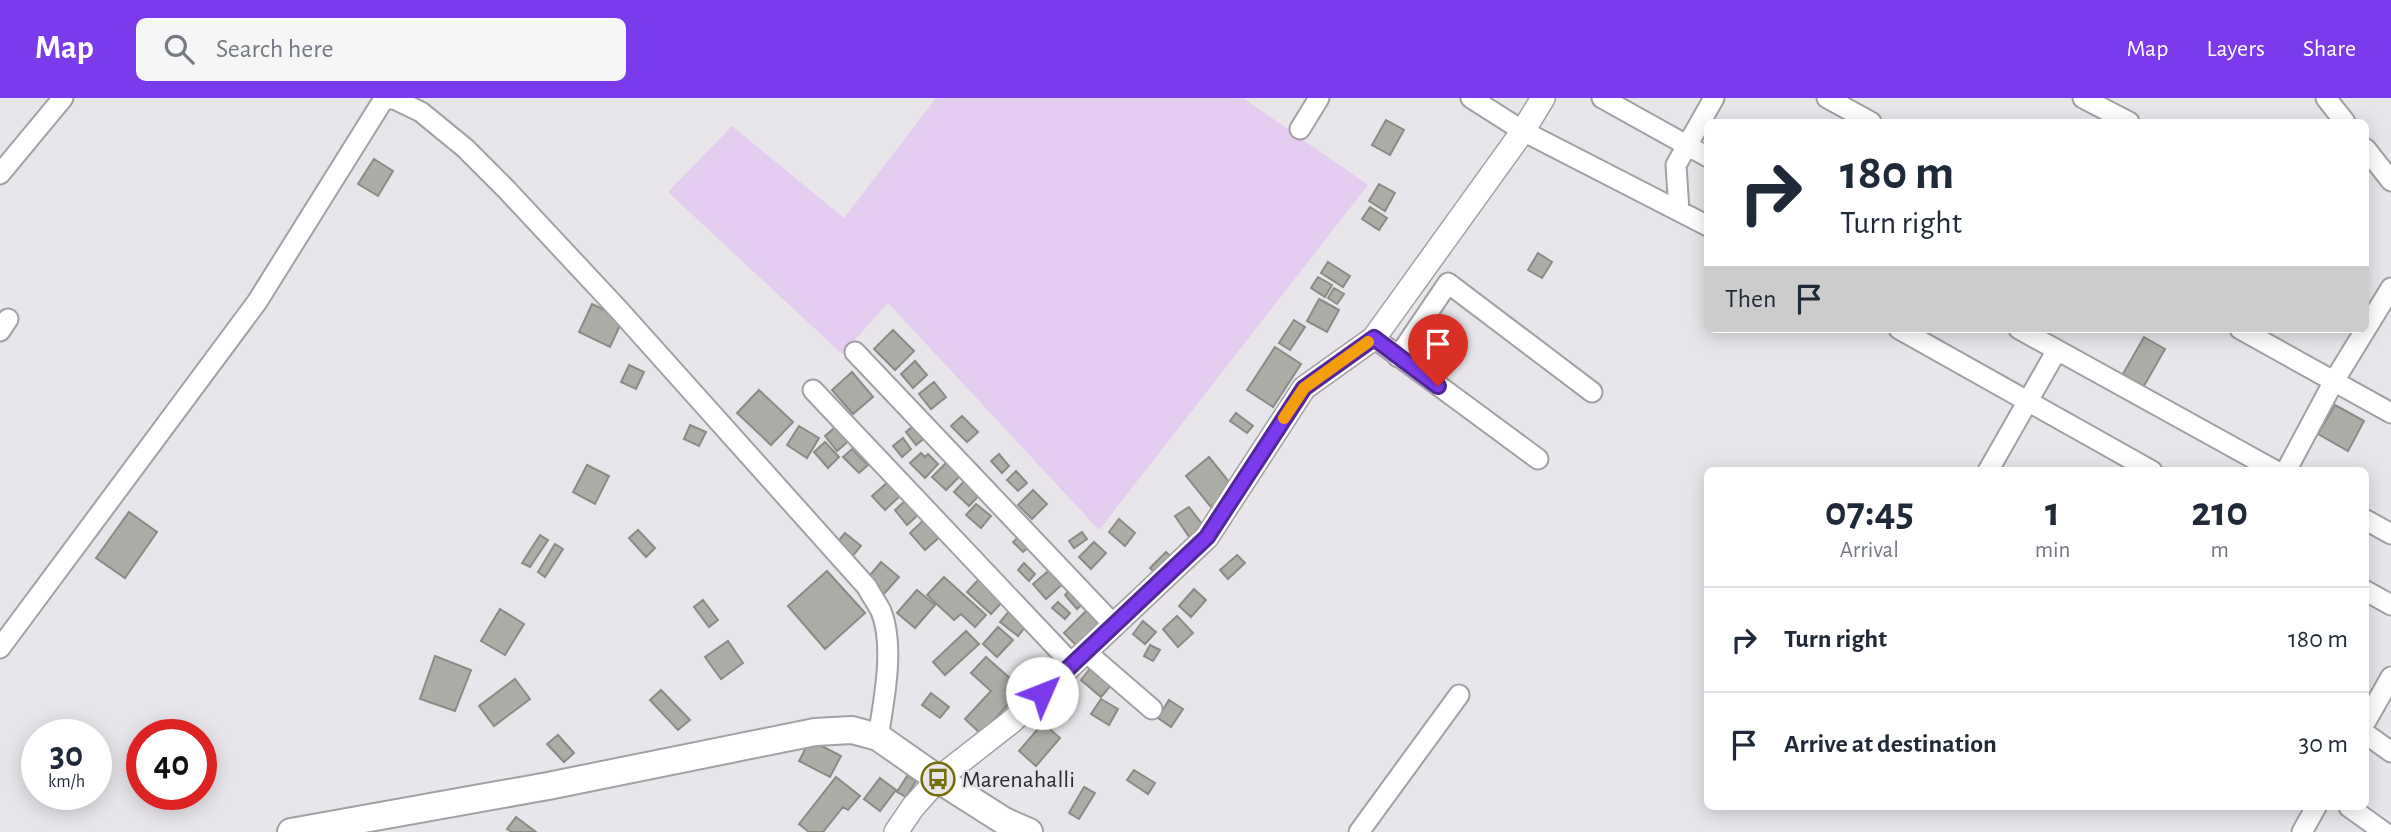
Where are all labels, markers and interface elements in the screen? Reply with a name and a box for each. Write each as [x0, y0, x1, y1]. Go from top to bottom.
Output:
search box [136, 18, 626, 81]
icon: search [160, 30, 198, 68]
text: Map [35, 32, 94, 65]
text: Search here [216, 36, 334, 62]
text: Map [2126, 37, 2168, 61]
text: Layers [2206, 37, 2265, 61]
text: Share [2303, 37, 2356, 61]
icon: right [1725, 147, 1816, 238]
text: 180 m [1840, 149, 1954, 198]
text: Turn right [1840, 207, 1962, 239]
icon: arrive [1790, 280, 1828, 318]
text: Then [1725, 286, 1776, 312]
pin [1408, 314, 1468, 386]
icon: arrive [1419, 325, 1457, 363]
text: 07:45 [1825, 491, 1914, 533]
text: 1 [2045, 491, 2060, 533]
text: 210 [2191, 491, 2248, 533]
text: Arrival [1840, 539, 1899, 562]
text: min [2035, 539, 2070, 562]
text: m [2211, 539, 2229, 562]
icon: right [1725, 621, 1763, 659]
text: Turn right [1784, 626, 1887, 652]
text: 180 m [2288, 626, 2348, 652]
position arrow [1005, 656, 1079, 730]
speed limit sign: 40 [126, 719, 217, 810]
icon: arrive [1725, 726, 1763, 764]
text: Arrive at destination [1784, 731, 1997, 757]
text: 30 m [2298, 731, 2348, 757]
text: 30 [50, 738, 83, 773]
bus stop icon: Marenahalli [919, 760, 957, 798]
place label: Marenahalli [962, 768, 1075, 792]
text: km/h [48, 773, 85, 791]

